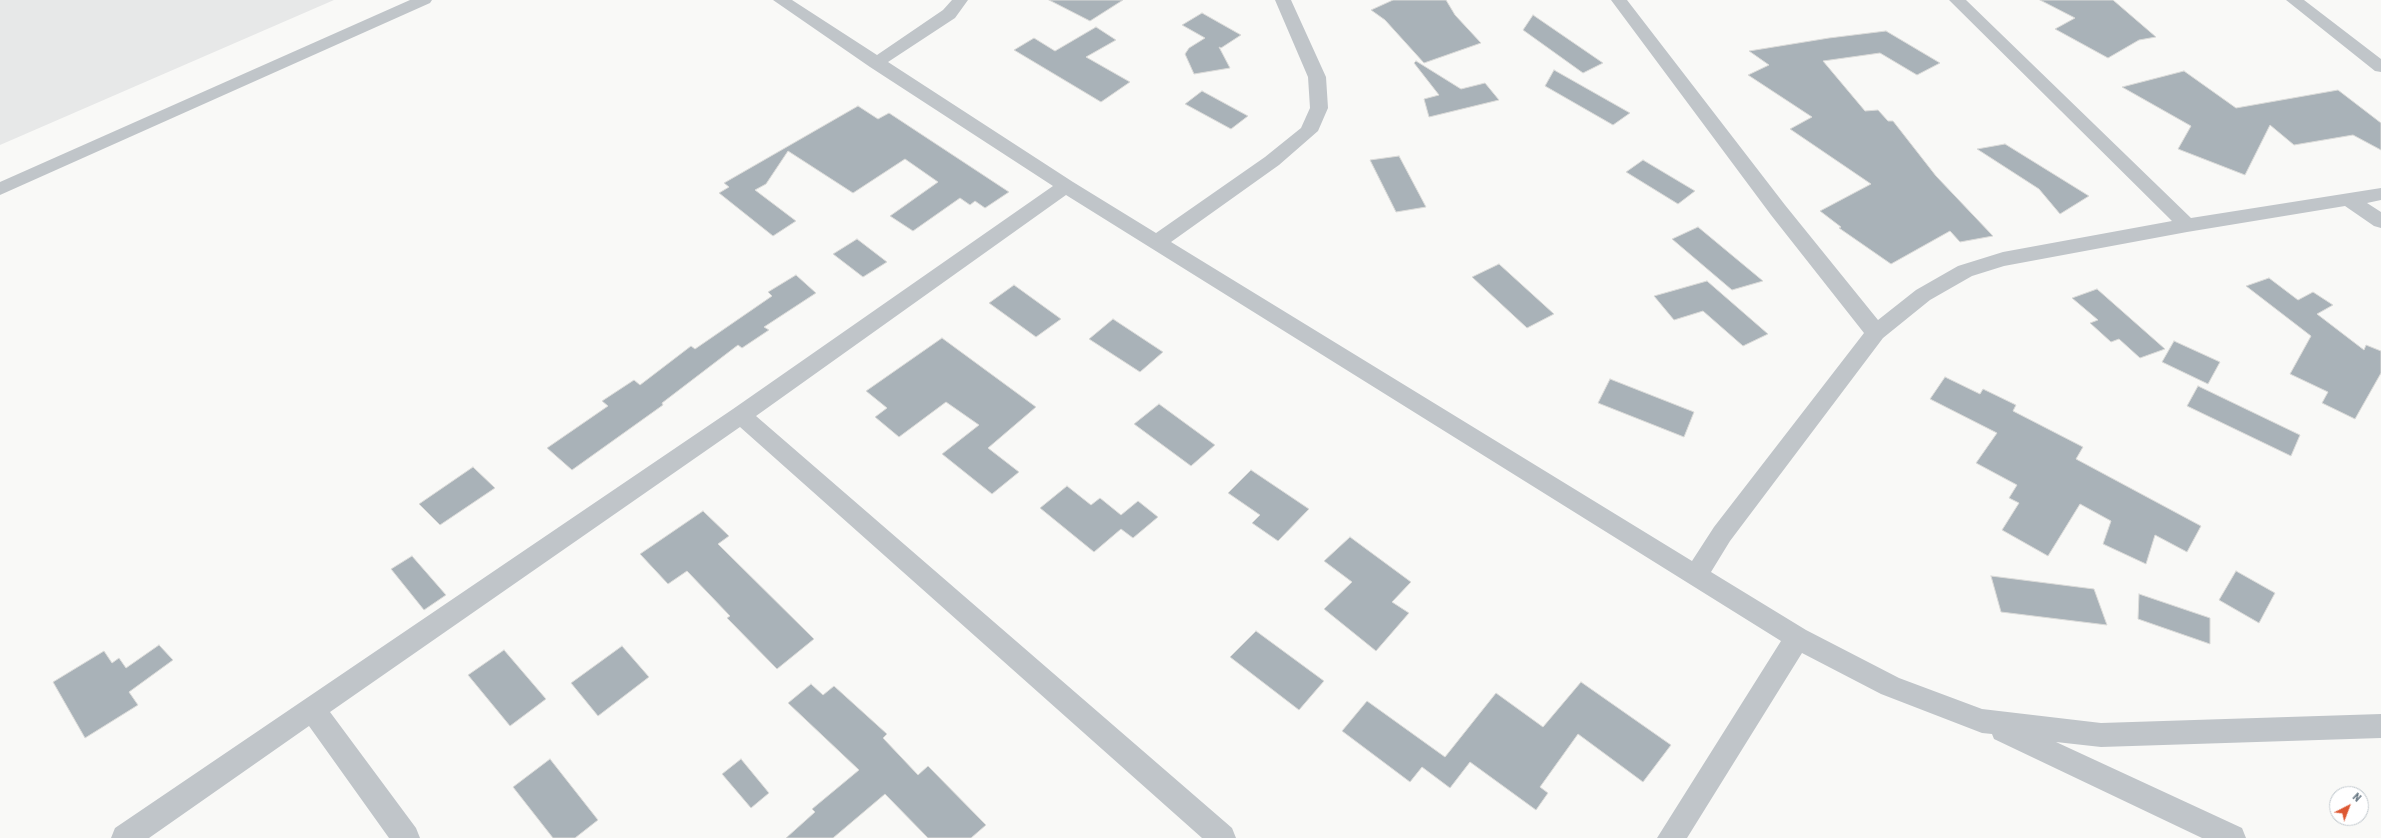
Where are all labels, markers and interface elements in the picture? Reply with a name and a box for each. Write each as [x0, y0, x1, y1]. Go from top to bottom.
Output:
north arrow [2329, 786, 2369, 826]
text: N [2350, 790, 2364, 805]

